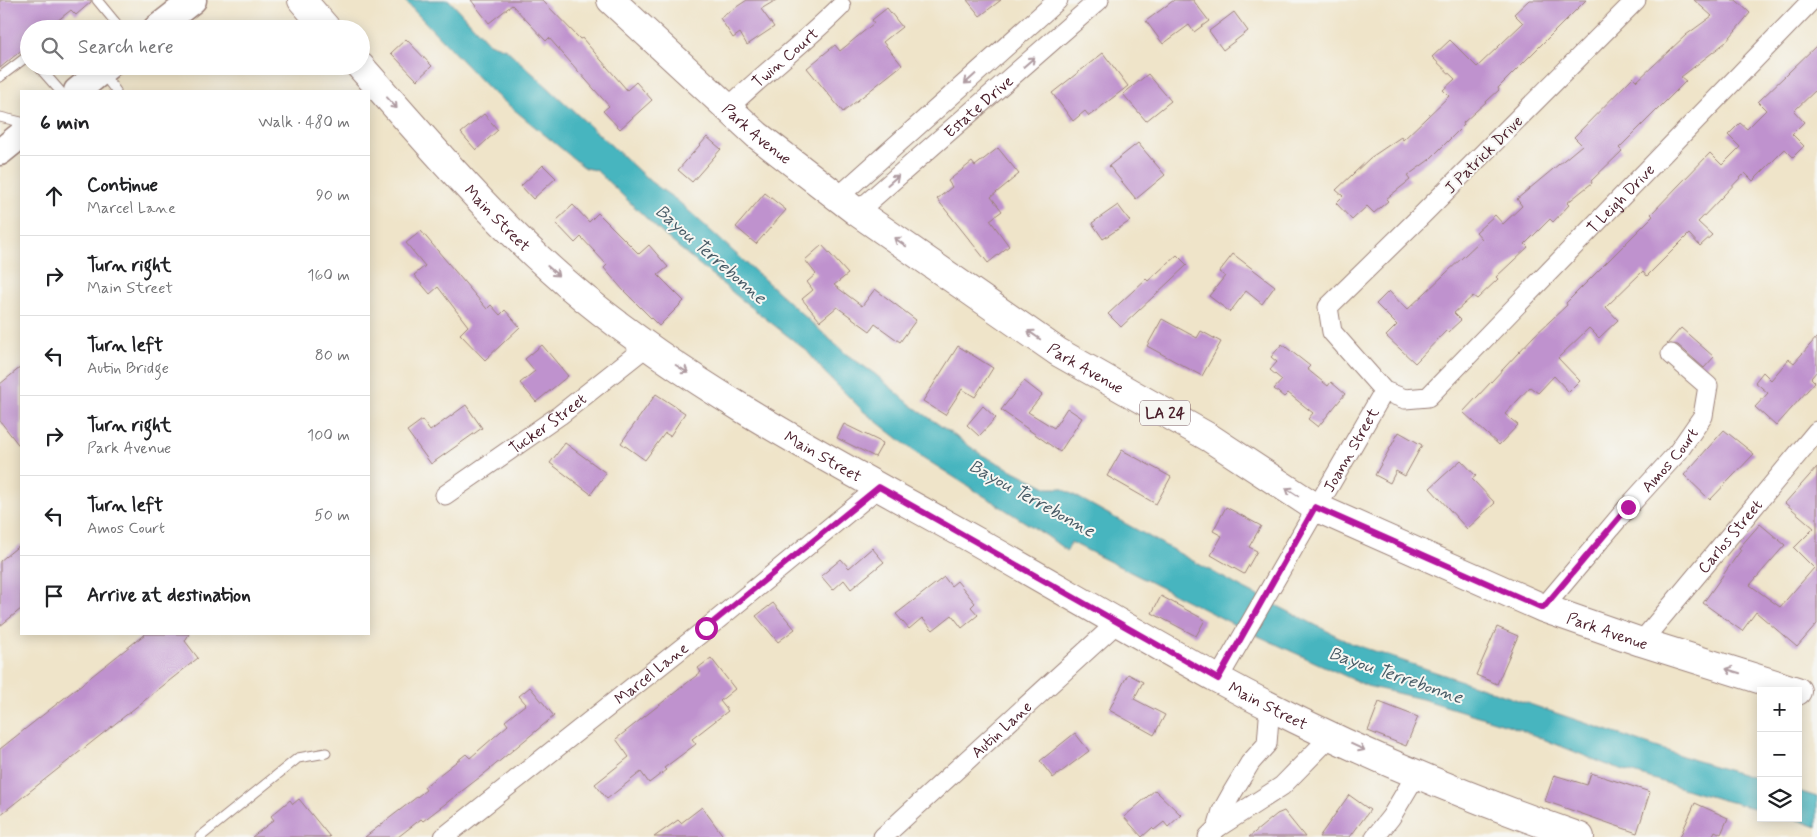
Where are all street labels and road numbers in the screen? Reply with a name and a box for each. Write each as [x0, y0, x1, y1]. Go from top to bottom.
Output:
street label: Twin Court [748, 23, 824, 93]
street label: Estate Drive [940, 71, 1018, 143]
street label: Park Avenue [717, 99, 795, 170]
street label: J Patrick Drive [1440, 111, 1528, 199]
street label: T Leigh Drive [1583, 160, 1660, 239]
street label: Main Street [459, 181, 535, 257]
street label: Park Avenue [1043, 339, 1127, 399]
street label: Tucker Street [505, 389, 591, 459]
road number: LA 24 [1140, 400, 1190, 426]
street label: Joann Street [1319, 404, 1385, 496]
street label: Amos Court [1637, 424, 1704, 497]
street label: Main Street [780, 427, 866, 488]
street label: Carlos Street [1694, 496, 1768, 578]
street label: Park Avenue [1564, 608, 1650, 655]
street label: Marcel Lane [610, 638, 693, 710]
street label: Main Street [1224, 678, 1311, 736]
street label: Autin Lane [967, 697, 1037, 763]

